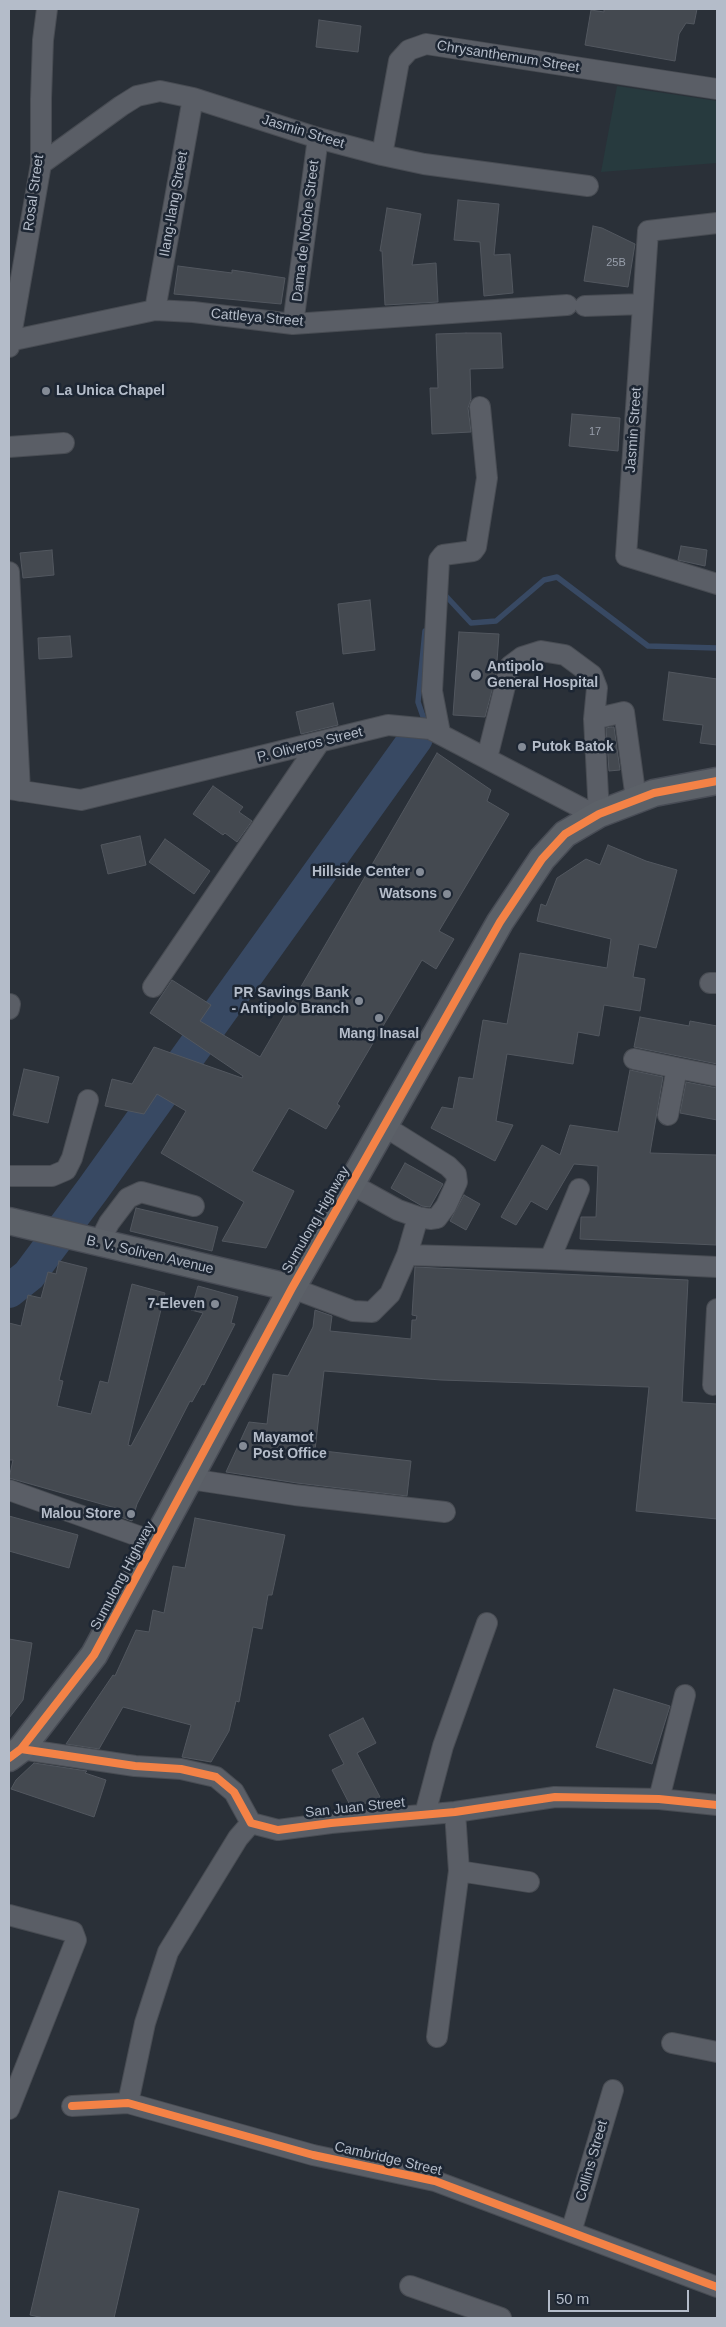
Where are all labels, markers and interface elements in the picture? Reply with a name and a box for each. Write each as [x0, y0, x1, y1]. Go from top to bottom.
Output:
street label: Chrysanthemum Street [436, 37, 580, 77]
street label: Jasmin Street [260, 111, 346, 153]
street label: Ilang-Ilang Street [156, 150, 192, 258]
street label: Rosal Street [20, 154, 48, 232]
street label: Dama de Noche Street [289, 159, 323, 303]
house number: 25B [606, 256, 626, 270]
street label: Cattleya Street [210, 306, 304, 330]
place label: La Unica Chapel [56, 383, 165, 399]
marker: La Unica Chapel [40, 385, 52, 397]
street label: Jasmin Street [623, 387, 645, 473]
house number: 17 [589, 425, 601, 439]
place label: Antipolo General Hospital [487, 659, 598, 692]
marker: Antipolo General Hospital [469, 668, 483, 682]
street label: P. Oliveros Street [256, 724, 364, 766]
place label: Putok Batok [532, 739, 614, 755]
marker: Putok Batok [516, 741, 528, 753]
place label: Hillside Center [312, 864, 410, 880]
marker: Hillside Center [414, 866, 426, 878]
place label: Watsons [379, 886, 437, 902]
marker: Watsons [441, 888, 453, 900]
place label: PR Savings Bank - Antipolo Branch [232, 985, 349, 1018]
marker: PR Savings Bank - Antipolo Branch [353, 995, 365, 1007]
marker: Mang Inasal [373, 1012, 385, 1024]
place label: Mang Inasal [339, 1026, 419, 1042]
street label: Sumulong Highway [279, 1164, 353, 1276]
street label: B. V. Soliven Avenue [85, 1232, 215, 1278]
place label: 7-Eleven [147, 1296, 205, 1312]
marker: 7-Eleven [209, 1298, 221, 1310]
place label: Mayamot Post Office [253, 1430, 327, 1462]
marker: Mayamot Post Office [237, 1440, 249, 1452]
place label: Malou Store [41, 1506, 121, 1522]
marker: Malou Store [125, 1508, 137, 1520]
street label: Sumulong Highway [87, 1519, 159, 1633]
street label: San Juan Street [304, 1794, 406, 1822]
street label: Collins Street [572, 2119, 612, 2203]
street label: Cambridge Street [333, 2138, 443, 2180]
scale bar [551, 2280, 692, 2312]
text: 50 m [556, 2290, 589, 2307]

